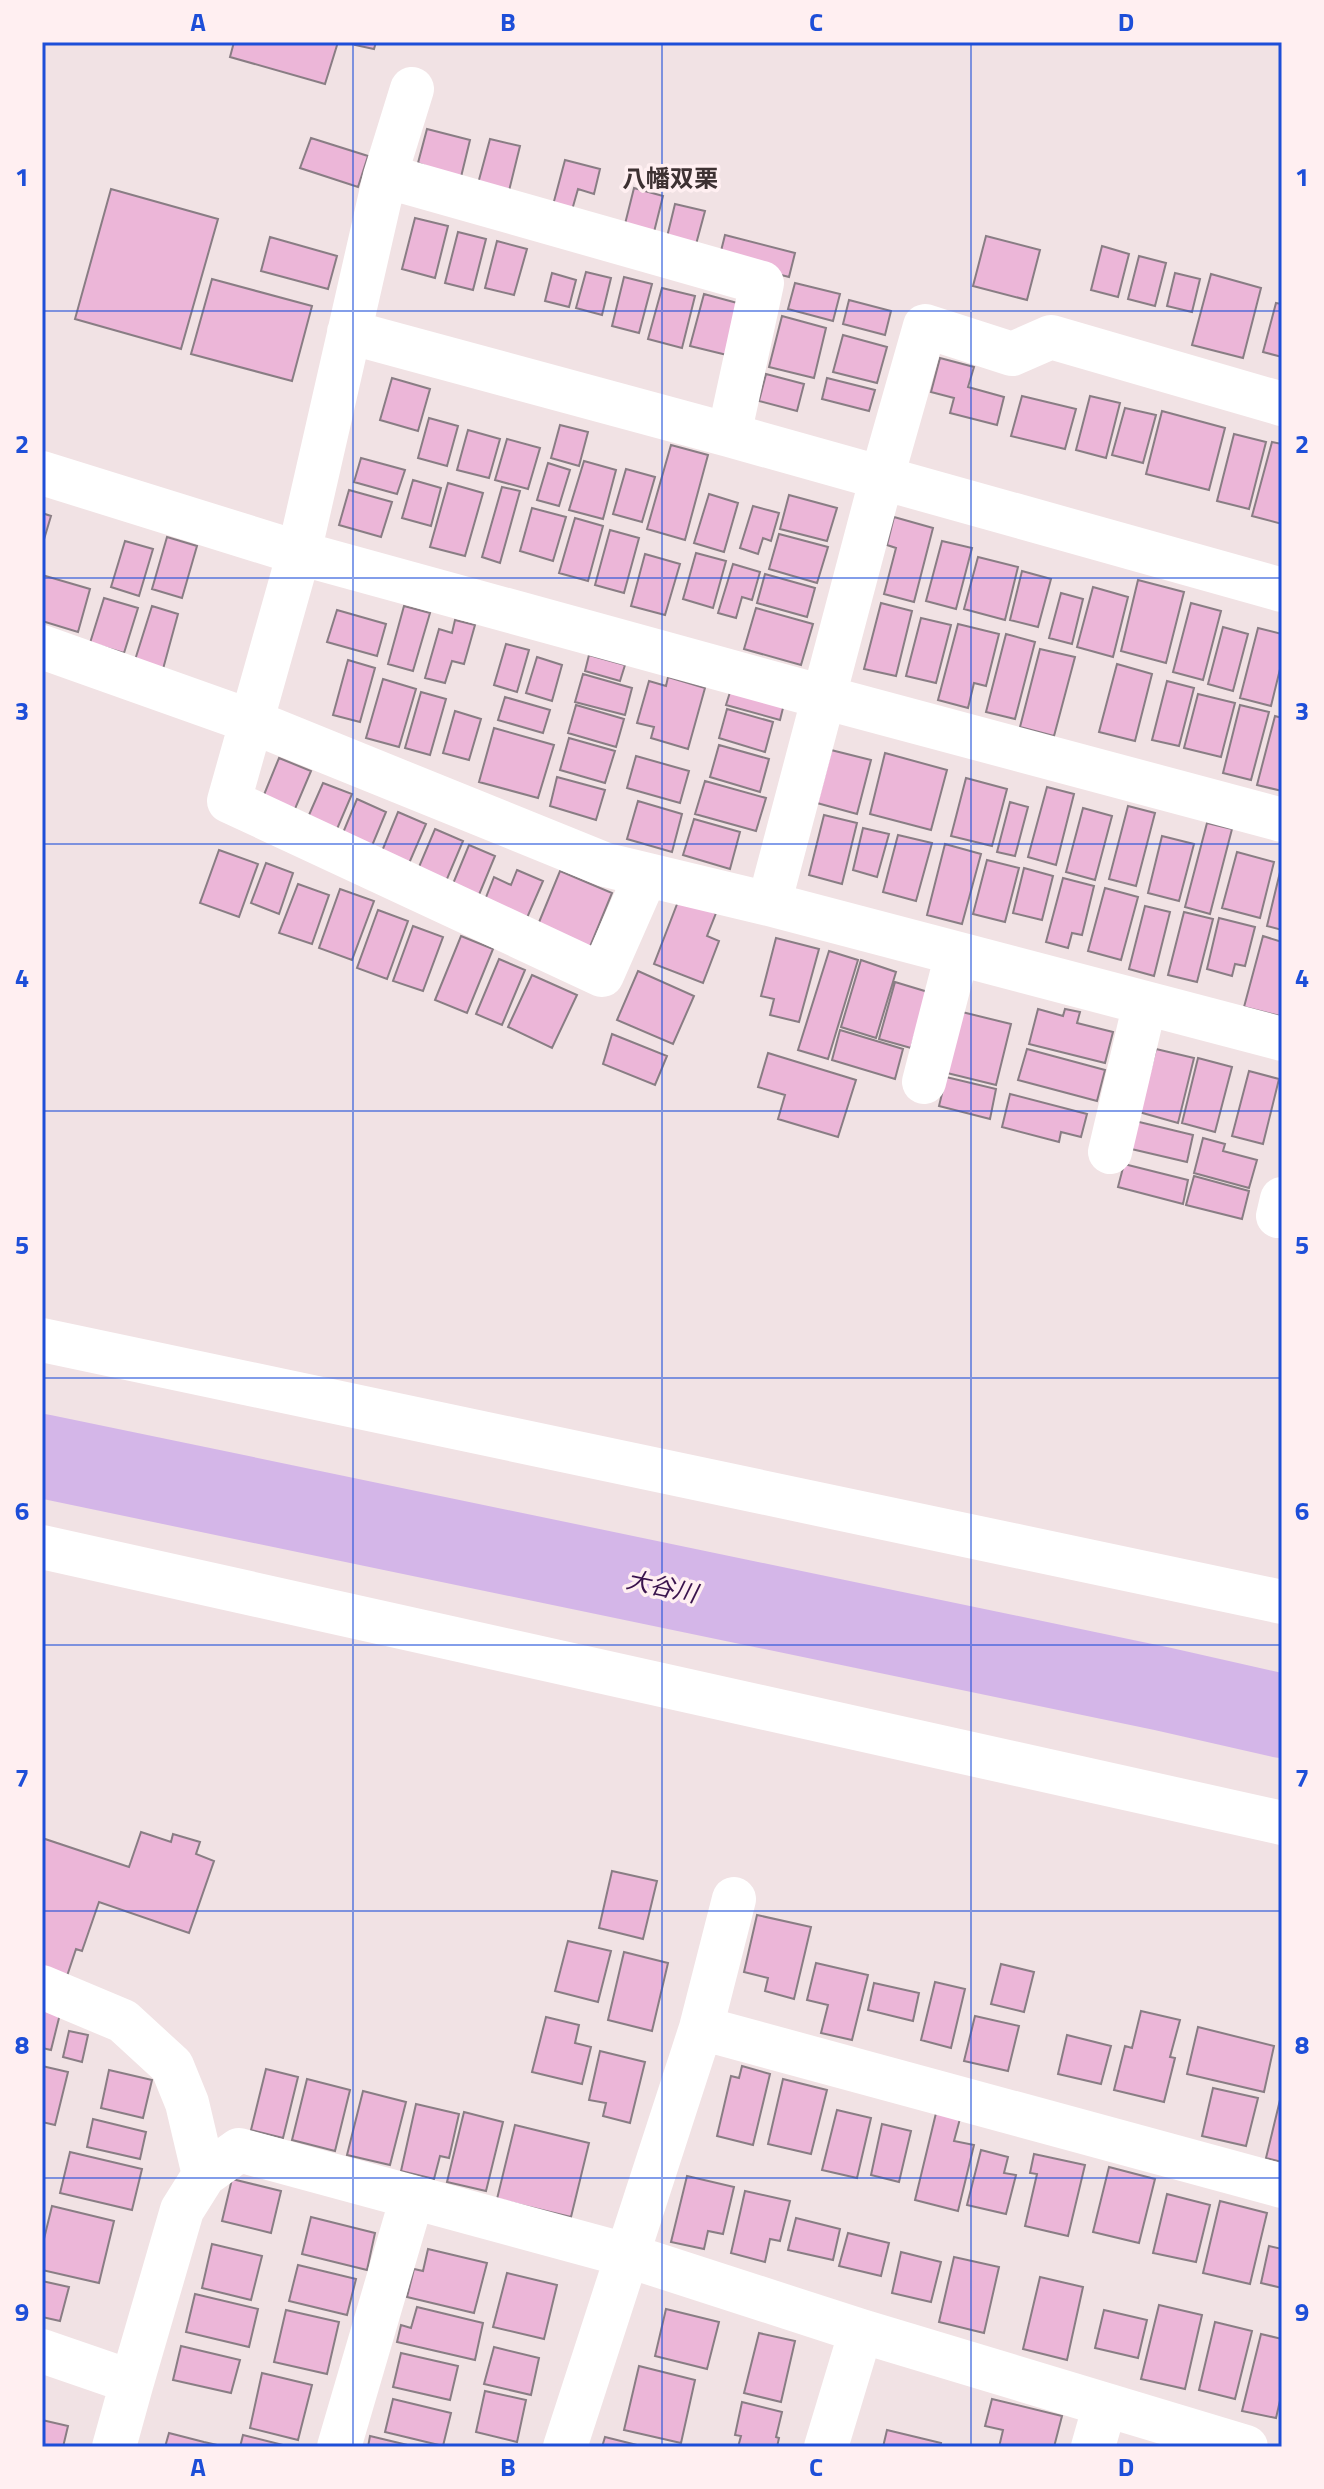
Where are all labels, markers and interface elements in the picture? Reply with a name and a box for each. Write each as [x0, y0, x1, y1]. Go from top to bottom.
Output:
text: A [190, 2, 206, 41]
text: B [500, 2, 516, 41]
text: C [809, 2, 823, 41]
text: D [1118, 2, 1134, 41]
text: 1 [15, 157, 29, 196]
text: 1 [1295, 157, 1309, 196]
district label: 八幡双栗 [622, 160, 718, 196]
text: 2 [15, 424, 29, 463]
text: 2 [1295, 424, 1309, 463]
text: 3 [15, 691, 29, 730]
text: 3 [1295, 691, 1309, 730]
text: 4 [15, 958, 29, 997]
text: 4 [1295, 958, 1309, 997]
text: 5 [15, 1225, 29, 1264]
text: 5 [1295, 1225, 1309, 1264]
text: 6 [15, 1491, 29, 1530]
text: 6 [1295, 1491, 1309, 1530]
water label: 大谷川 [623, 1561, 704, 1612]
text: 7 [15, 1758, 29, 1797]
text: 7 [1295, 1758, 1309, 1797]
text: 8 [15, 2025, 29, 2064]
text: 8 [1295, 2025, 1309, 2064]
text: 9 [15, 2292, 29, 2331]
text: 9 [1295, 2292, 1309, 2331]
text: A [190, 2447, 206, 2486]
text: B [500, 2447, 516, 2486]
text: C [809, 2447, 823, 2486]
text: D [1118, 2447, 1134, 2486]

